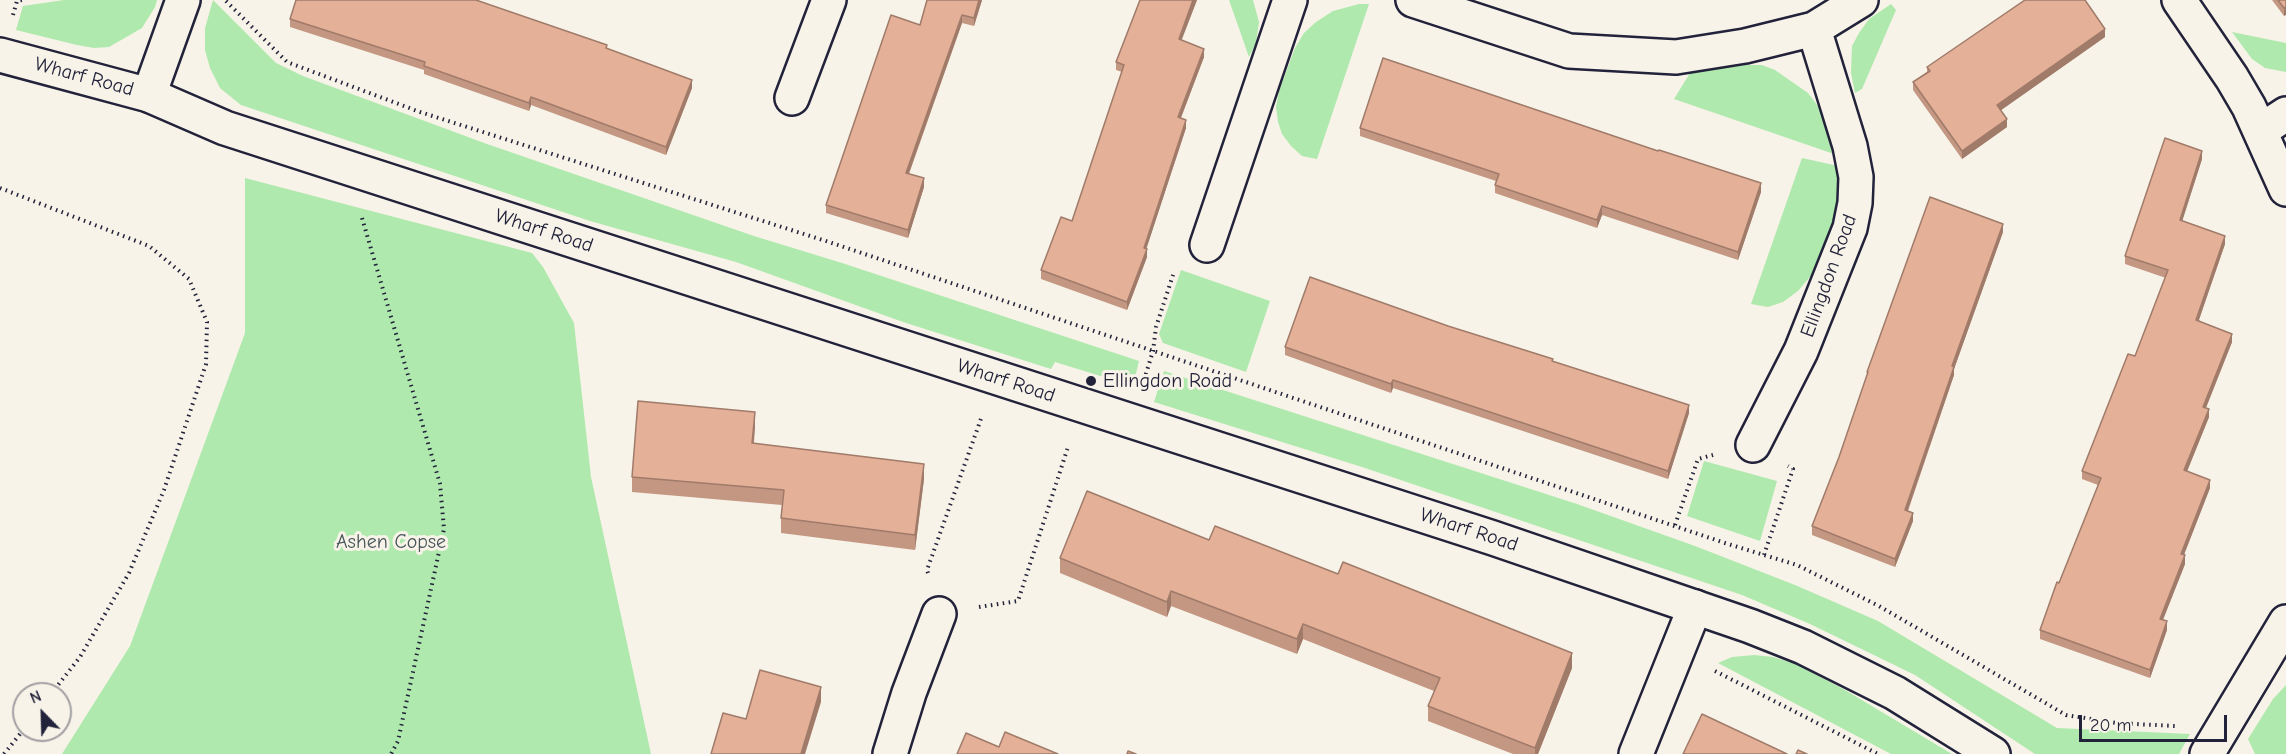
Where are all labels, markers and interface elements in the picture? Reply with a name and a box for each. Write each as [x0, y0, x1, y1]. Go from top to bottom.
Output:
street label: Wharf Road [32, 52, 136, 102]
street label: Wharf Road [492, 204, 596, 258]
street label: Ellingdon Road [1796, 211, 1862, 341]
street label: Wharf Road [954, 354, 1058, 408]
place label: Ellingdon Road [1103, 369, 1232, 393]
marker: Ellingdon Road [1084, 374, 1098, 388]
street label: Wharf Road [1417, 503, 1521, 557]
park label: Ashen Copse [336, 530, 446, 554]
north arrow [12, 682, 72, 742]
text: N [27, 687, 44, 708]
scale bar [2082, 703, 2230, 741]
text: 20 m [2090, 715, 2131, 736]

